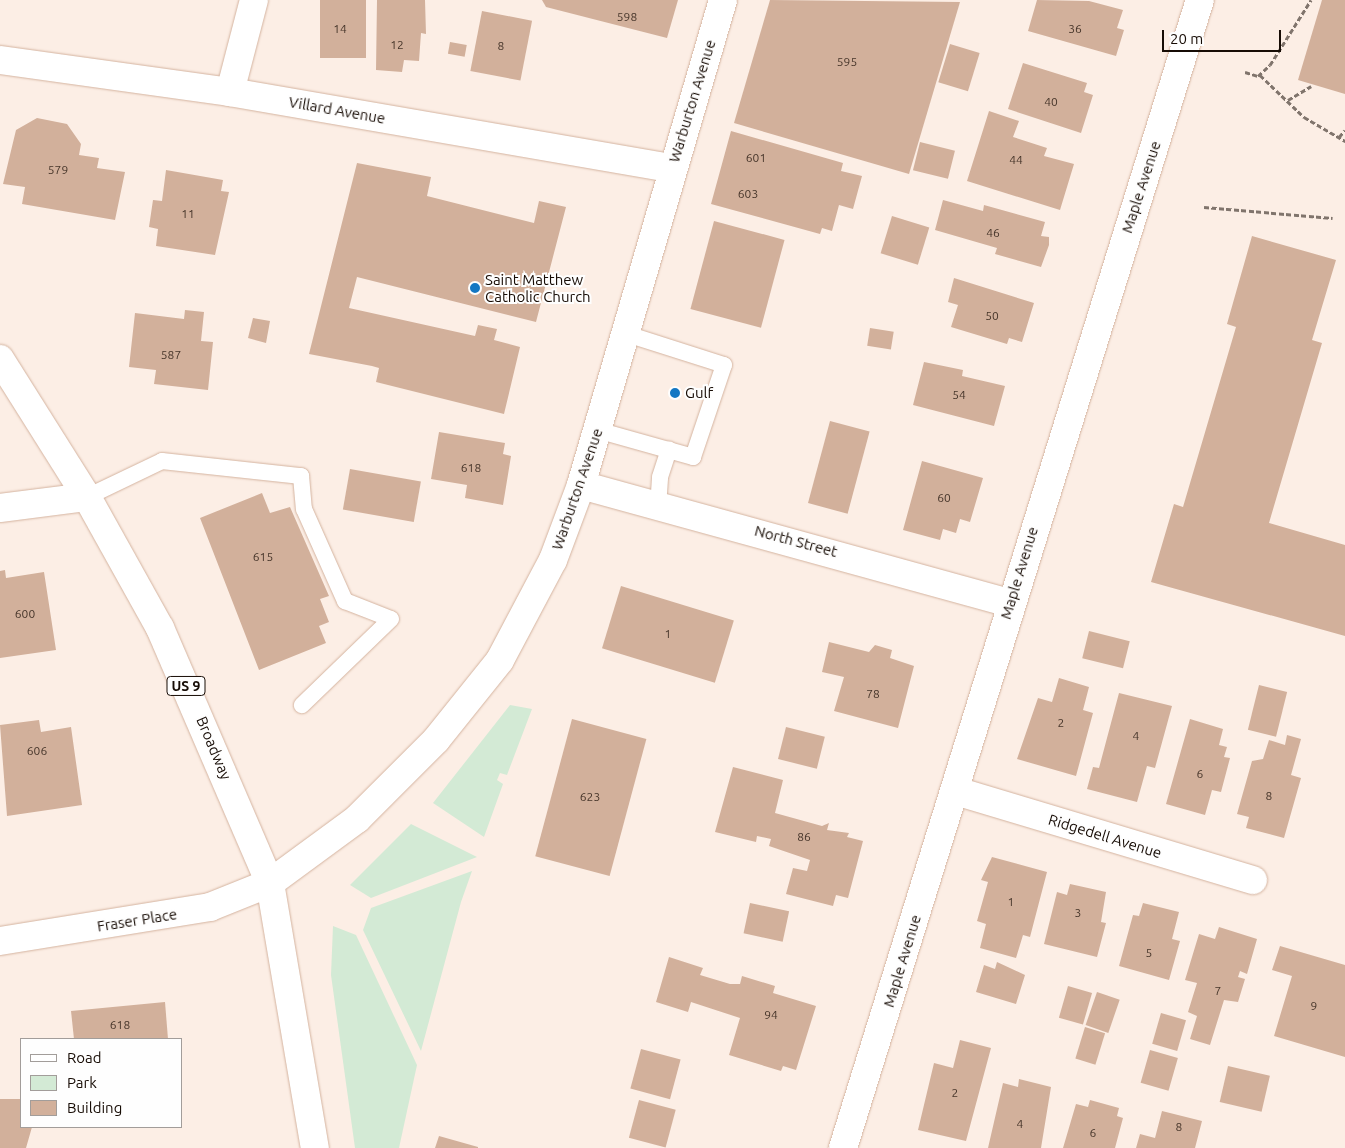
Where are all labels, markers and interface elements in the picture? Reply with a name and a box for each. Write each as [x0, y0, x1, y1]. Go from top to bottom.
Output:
house number: 598 [617, 10, 637, 24]
scale bar [1165, 20, 1284, 52]
house number: 14 [333, 22, 347, 36]
house number: 36 [1068, 22, 1082, 36]
text: 20 m [1170, 30, 1203, 47]
house number: 12 [390, 38, 404, 52]
street label: Warburton Avenue [665, 38, 719, 164]
house number: 8 [498, 39, 504, 53]
house number: 595 [837, 55, 857, 69]
street label: Villard Avenue [287, 93, 387, 127]
house number: 40 [1044, 95, 1058, 109]
street label: Maple Avenue [1118, 139, 1164, 235]
house number: 601 [746, 151, 766, 165]
house number: 44 [1009, 153, 1023, 167]
house number: 579 [48, 163, 68, 177]
house number: 603 [738, 187, 758, 201]
house number: 11 [181, 207, 195, 221]
house number: 46 [986, 226, 1000, 240]
place label: Saint Matthew Catholic Church [485, 270, 591, 305]
marker: Saint Matthew Catholic Church [469, 282, 481, 294]
house number: 50 [985, 309, 999, 323]
house number: 587 [161, 348, 181, 362]
place label: Gulf [685, 384, 713, 402]
marker: Gulf [669, 387, 681, 399]
house number: 54 [952, 388, 966, 402]
street label: Warburton Avenue [548, 426, 606, 552]
house number: 618 [461, 461, 481, 475]
house number: 60 [937, 491, 951, 505]
street label: North Street [753, 521, 839, 561]
street label: Maple Avenue [996, 525, 1042, 621]
house number: 615 [253, 550, 273, 564]
house number: 600 [15, 607, 35, 621]
house number: 1 [665, 627, 671, 641]
road number: US 9 [166, 674, 206, 698]
house number: 78 [866, 687, 880, 701]
street label: Broadway [193, 714, 235, 782]
house number: 2 [1058, 716, 1064, 730]
house number: 4 [1133, 729, 1139, 743]
house number: 606 [27, 744, 47, 758]
house number: 6 [1197, 767, 1203, 781]
house number: 8 [1266, 789, 1272, 803]
house number: 623 [580, 790, 600, 804]
street label: Ridgedell Avenue [1046, 810, 1164, 862]
house number: 86 [797, 830, 811, 844]
house number: 1 [1008, 895, 1014, 909]
street label: Fraser Place [96, 905, 178, 935]
house number: 3 [1075, 906, 1081, 920]
street label: Maple Avenue [879, 913, 925, 1009]
house number: 5 [1146, 946, 1152, 960]
house number: 7 [1215, 984, 1221, 998]
house number: 9 [1311, 999, 1317, 1013]
house number: 94 [764, 1008, 778, 1022]
house number: 618 [110, 1018, 130, 1032]
legend [20, 1038, 182, 1128]
text: Road [67, 1049, 102, 1066]
text: Park [67, 1074, 97, 1091]
house number: 2 [952, 1086, 958, 1100]
text: Building [67, 1099, 122, 1116]
house number: 4 [1017, 1117, 1023, 1131]
house number: 8 [1176, 1120, 1182, 1134]
house number: 6 [1090, 1126, 1096, 1140]

